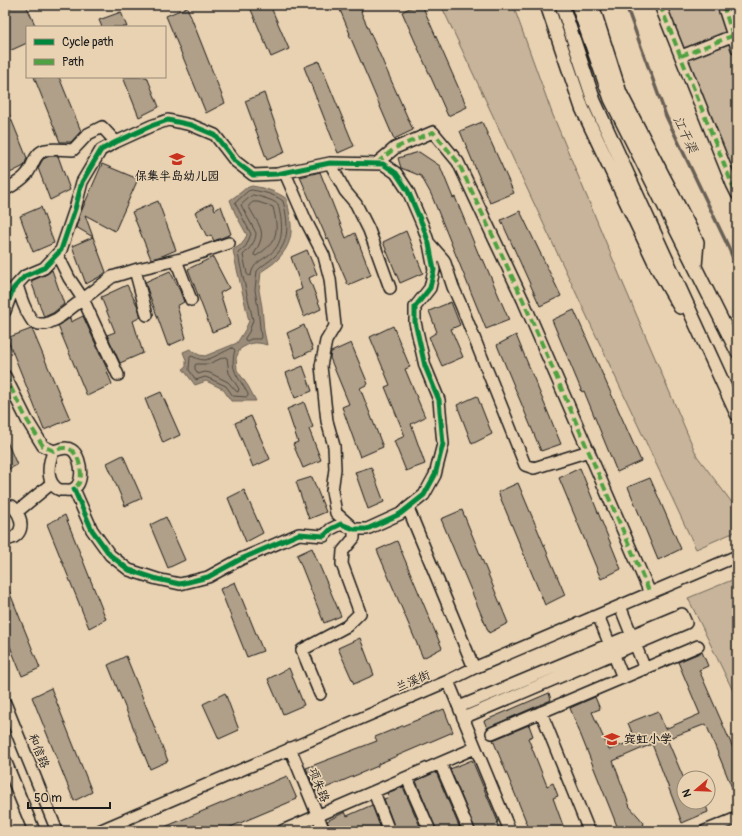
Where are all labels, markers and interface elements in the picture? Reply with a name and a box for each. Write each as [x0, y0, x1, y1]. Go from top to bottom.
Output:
legend [26, 26, 166, 78]
text: Cycle path [62, 35, 114, 50]
text: Path [62, 55, 84, 70]
water label: 江干渠 [670, 113, 701, 156]
school or university icon: 保集半岛幼儿园 [168, 150, 186, 168]
place label: 保集半岛幼儿园 [135, 169, 219, 184]
street label: 兰溪街 [394, 668, 433, 695]
school or university icon: 宾虹小学 [603, 730, 621, 748]
street label: 和信路 [25, 732, 52, 771]
place label: 宾虹小学 [624, 732, 672, 747]
street label: 项朱路 [305, 766, 332, 805]
north arrow [676, 770, 716, 810]
scale bar [28, 784, 110, 810]
text: N [679, 787, 694, 799]
text: 50 m [34, 791, 62, 806]

